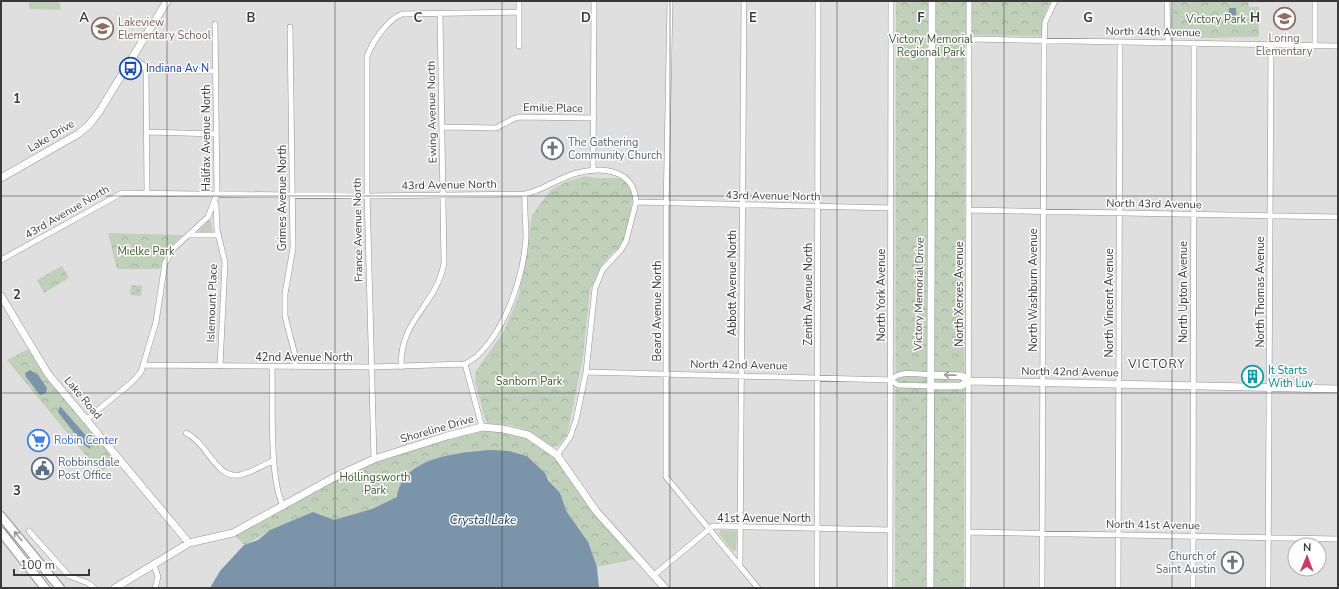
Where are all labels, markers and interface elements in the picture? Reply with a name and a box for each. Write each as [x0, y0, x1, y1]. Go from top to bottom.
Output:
school or university icon: Loring Elementary [1271, 5, 1297, 31]
text: A [79, 9, 89, 27]
text: B [247, 9, 256, 27]
text: C [414, 9, 423, 27]
text: D [581, 9, 591, 27]
text: E [749, 9, 757, 27]
text: F [917, 9, 925, 27]
text: G [1083, 9, 1093, 27]
text: H [1250, 9, 1260, 27]
park label: Victory Park [1185, 12, 1246, 27]
school or university icon: Lakeview Elementary School [89, 15, 115, 41]
place label: Lakeview Elementary School [118, 15, 212, 43]
street label: North 44th Avenue [1105, 24, 1201, 40]
place label: Loring Elementary [1256, 31, 1313, 59]
park label: Victory Memorial Regional Park [888, 32, 974, 60]
bus stop icon: Indiana Av N [117, 55, 143, 81]
place label: Indiana Av N [146, 61, 209, 76]
street label: Ewing Avenue North [424, 61, 440, 163]
street label: Halifax Avenue North [199, 85, 214, 191]
text: 1 [13, 90, 21, 108]
street label: Emilie Place [523, 100, 583, 116]
street label: Lake Drive [25, 116, 77, 156]
church icon: The Gathering Community Church [540, 135, 566, 161]
place label: The Gathering Community Church [568, 135, 662, 163]
street label: Grimes Avenue North [275, 145, 290, 251]
street label: 43rd Avenue North [401, 177, 497, 193]
street label: France Avenue North [350, 178, 366, 282]
street label: 43rd Avenue North [22, 182, 112, 242]
street label: 43rd Avenue North [725, 188, 821, 204]
street label: North 43rd Avenue [1106, 196, 1202, 212]
street label: North Washburn Avenue [1026, 228, 1041, 352]
street label: Abbott Avenue North [725, 230, 740, 336]
street label: North Thomas Avenue [1253, 236, 1268, 348]
street label: Victory Memorial Drive [910, 237, 927, 352]
street label: North Xerxes Avenue [952, 241, 967, 347]
street label: North Upton Avenue [1176, 241, 1191, 343]
street label: Zenith Avenue North [801, 243, 816, 345]
park label: Mielke Park [117, 244, 175, 259]
street label: North York Avenue [874, 248, 889, 341]
street label: North Vincent Avenue [1102, 248, 1117, 357]
street label: Beard Avenue North [650, 260, 665, 362]
street label: Islemount Place [203, 263, 221, 343]
text: 2 [13, 286, 21, 304]
street label: 42nd Avenue North [255, 350, 353, 365]
district label: VICTORY [1127, 356, 1186, 372]
street label: North 42nd Avenue [690, 357, 788, 373]
building icon: It Starts With Luv [1239, 363, 1265, 389]
place label: It Starts With Luv [1268, 363, 1314, 391]
street label: North 42nd Avenue [1021, 364, 1119, 380]
one-way arrow [944, 372, 957, 379]
street label: Lake Road [61, 373, 105, 423]
park label: Sanborn Park [496, 374, 563, 389]
street label: Shoreline Drive [399, 411, 476, 447]
supermarket icon: Robin Center [26, 427, 52, 453]
place label: Robin Center [54, 433, 118, 448]
public building icon: Robbinsdale Post Office [30, 455, 56, 481]
place label: Robbinsdale Post Office [58, 455, 120, 483]
park label: Hollingsworth Park [339, 470, 411, 498]
text: 3 [13, 482, 21, 500]
street label: 41st Avenue North [717, 511, 811, 526]
water label: Crystal Lake [450, 512, 517, 528]
street label: North 41st Avenue [1106, 517, 1200, 533]
one-way arrow [13, 530, 22, 541]
north arrow [1287, 537, 1327, 577]
text: N [1303, 540, 1311, 555]
place label: Church of Saint Austin [1156, 549, 1216, 577]
church icon: Church of Saint Austin [1219, 549, 1245, 575]
scale bar [14, 551, 89, 577]
text: 100 m [20, 557, 55, 573]

